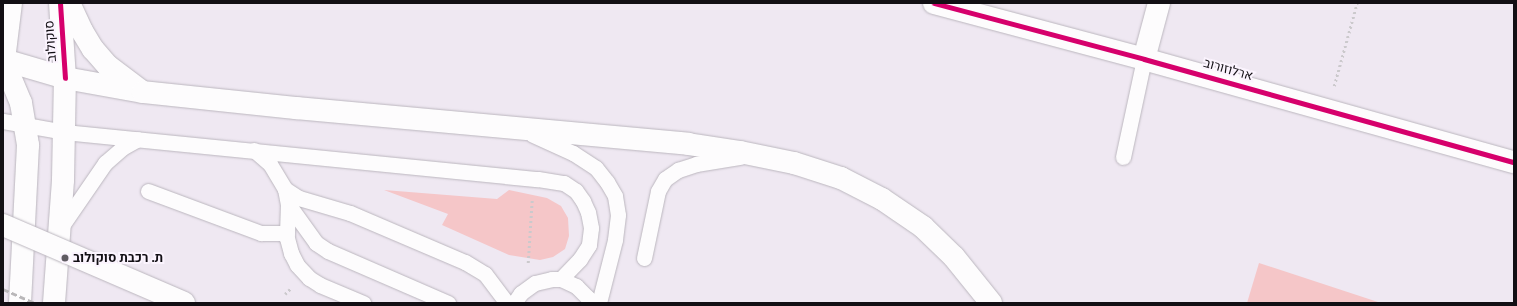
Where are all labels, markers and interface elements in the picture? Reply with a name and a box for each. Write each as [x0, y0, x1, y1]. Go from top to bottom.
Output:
street label: סוקולוב [42, 20, 60, 62]
street label: ארלוזורוב [1201, 56, 1255, 84]
place label: ת. רכבת סוקולוב [73, 250, 163, 266]
marker: ת. רכבת סוקולוב [60, 253, 70, 263]

